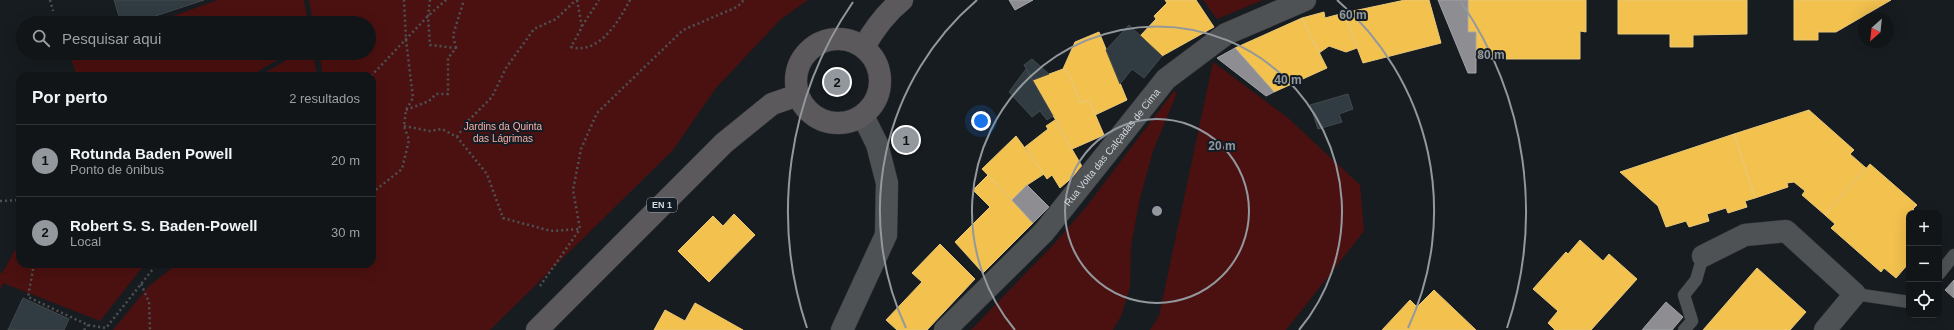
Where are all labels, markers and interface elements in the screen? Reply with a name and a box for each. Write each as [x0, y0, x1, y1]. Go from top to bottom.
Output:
text: 60 m [1339, 8, 1367, 22]
north arrow [1858, 12, 1894, 48]
search box [16, 16, 376, 60]
icon: search [30, 27, 52, 49]
text: Pesquisar aqui [62, 30, 161, 47]
text: 80 m [1477, 48, 1505, 62]
pin: 2 [824, 67, 850, 97]
text: 40 m [1274, 73, 1302, 87]
street label: Rua Volta das Calçadas de Cima [1062, 86, 1162, 208]
text: Por perto [32, 88, 108, 107]
text: 2 resultados [289, 91, 360, 106]
your location [971, 111, 991, 131]
park label: Jardins da Quinta das Lágrimas [464, 121, 543, 144]
pin: 1 [893, 125, 919, 155]
text: 20 m [1208, 139, 1236, 153]
text: Rotunda Baden Powell [70, 145, 233, 162]
text: 1 [41, 153, 49, 168]
text: 20 m [331, 153, 360, 168]
text: Ponto de ônibus [70, 162, 164, 177]
road number: EN 1 [647, 198, 677, 212]
centre of rings [1150, 204, 1164, 218]
map controls [1906, 210, 1942, 318]
button: + [1906, 210, 1942, 246]
text: Robert S. S. Baden-Powell [70, 217, 258, 234]
text: 2 [41, 225, 49, 240]
text: 30 m [331, 225, 360, 240]
text: Local [70, 234, 101, 249]
button: − [1906, 246, 1942, 282]
button: locate [1906, 282, 1942, 318]

